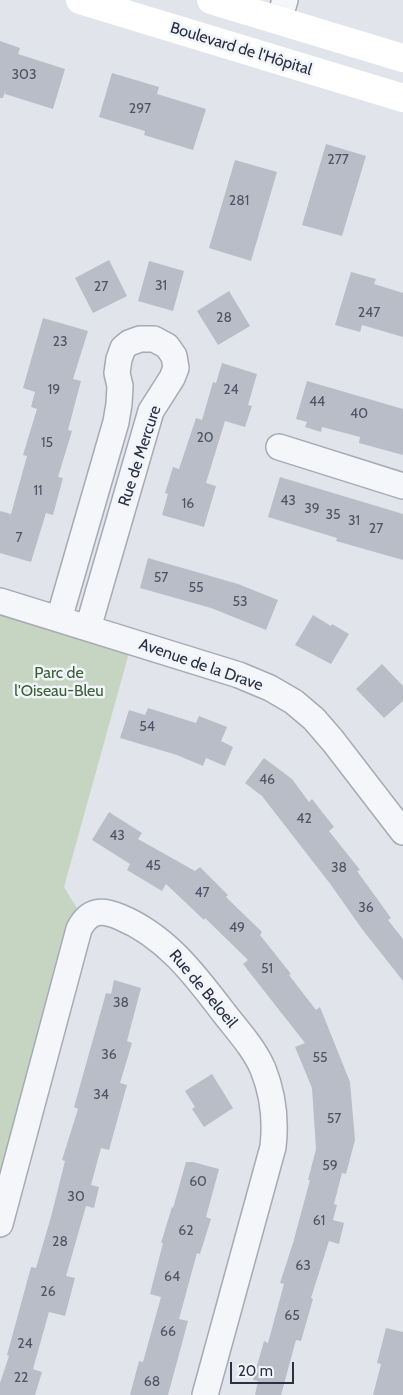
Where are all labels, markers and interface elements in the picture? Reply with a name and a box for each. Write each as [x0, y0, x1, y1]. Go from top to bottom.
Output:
street label: Boulevard de l'Hôpital [168, 18, 314, 80]
house number: 303 [12, 67, 36, 83]
house number: 297 [129, 101, 151, 117]
house number: 277 [327, 152, 349, 168]
house number: 281 [229, 193, 249, 209]
house number: 31 [155, 278, 167, 294]
house number: 27 [94, 279, 108, 295]
house number: 247 [358, 305, 380, 321]
house number: 28 [216, 310, 232, 326]
house number: 23 [53, 334, 67, 350]
house number: 19 [48, 382, 60, 398]
house number: 24 [223, 382, 239, 398]
house number: 44 [309, 394, 325, 410]
street label: Rue de Mercure [115, 403, 165, 509]
house number: 40 [350, 406, 368, 422]
house number: 20 [196, 430, 214, 446]
house number: 15 [41, 435, 53, 451]
house number: 11 [33, 483, 43, 499]
house number: 43 [280, 493, 296, 509]
house number: 16 [182, 496, 194, 512]
house number: 39 [304, 501, 320, 517]
house number: 35 [325, 507, 341, 523]
house number: 31 [348, 513, 360, 529]
house number: 27 [369, 521, 383, 537]
house number: 7 [15, 530, 23, 546]
house number: 57 [154, 570, 168, 586]
house number: 55 [188, 580, 204, 596]
house number: 53 [232, 594, 248, 610]
street label: Avenue de la Drave [136, 635, 266, 695]
park label: Parc de l'Oiseau-Bleu [14, 663, 104, 701]
house number: 54 [139, 719, 155, 735]
house number: 46 [259, 772, 275, 788]
house number: 42 [296, 811, 312, 827]
house number: 43 [109, 828, 125, 844]
house number: 45 [145, 858, 161, 874]
house number: 38 [331, 860, 347, 876]
house number: 47 [194, 885, 210, 901]
house number: 36 [358, 900, 374, 916]
house number: 49 [229, 920, 245, 936]
street label: Rue de Beloeil [165, 946, 241, 1032]
house number: 51 [261, 961, 273, 977]
house number: 38 [113, 995, 129, 1011]
house number: 36 [101, 1047, 117, 1063]
house number: 55 [312, 1050, 328, 1066]
house number: 34 [93, 1087, 109, 1103]
house number: 57 [327, 1111, 341, 1127]
house number: 59 [322, 1158, 338, 1174]
house number: 60 [189, 1174, 207, 1190]
house number: 30 [67, 1189, 85, 1205]
house number: 61 [313, 1213, 325, 1229]
house number: 62 [178, 1223, 194, 1239]
house number: 28 [52, 1234, 68, 1250]
house number: 63 [295, 1258, 311, 1274]
house number: 64 [164, 1269, 180, 1285]
house number: 26 [40, 1284, 56, 1300]
house number: 65 [284, 1308, 300, 1324]
house number: 66 [160, 1324, 176, 1340]
house number: 24 [17, 1336, 33, 1352]
scale bar [233, 1352, 297, 1384]
text: 20 m [238, 1362, 273, 1380]
house number: 22 [14, 1370, 28, 1386]
house number: 68 [144, 1374, 160, 1390]

